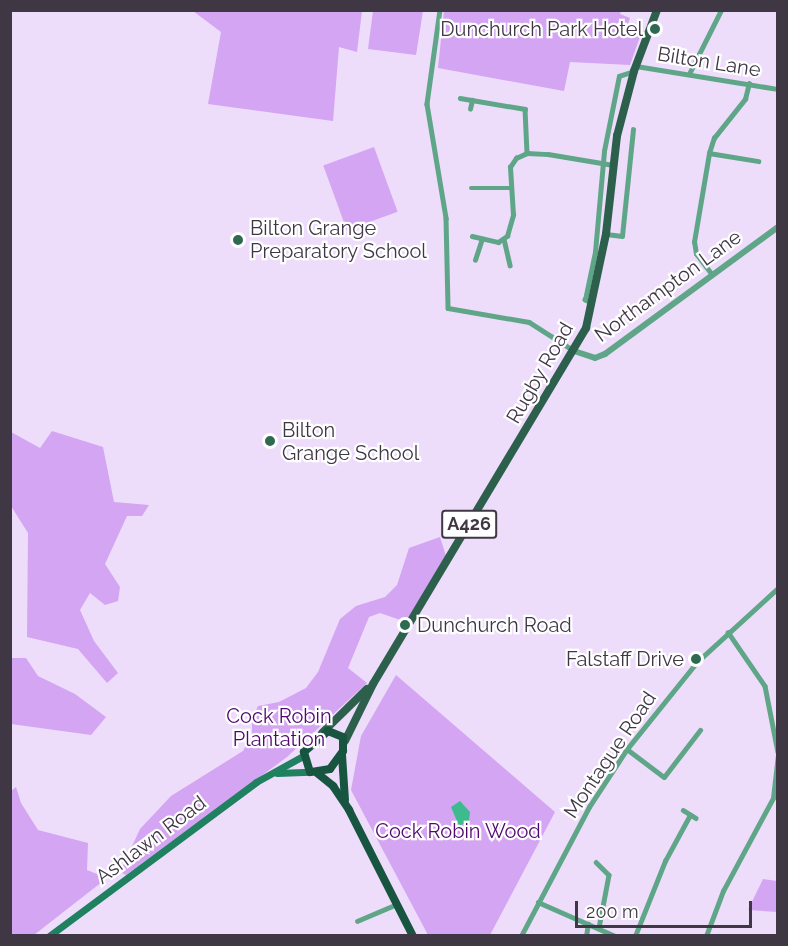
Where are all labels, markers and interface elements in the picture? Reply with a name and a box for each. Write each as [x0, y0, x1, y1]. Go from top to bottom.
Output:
place label: Dunchurch Park Hotel [440, 17, 643, 41]
marker: Dunchurch Park Hotel [648, 22, 662, 36]
street label: Bilton Lane [656, 42, 762, 82]
place label: Bilton Grange Preparatory School [250, 216, 427, 263]
street label: Northampton Lane [590, 225, 746, 347]
marker: Bilton Grange Preparatory School [231, 233, 245, 247]
street label: Rugby Road [501, 318, 579, 428]
place label: Bilton Grange School [282, 418, 419, 465]
marker: Bilton Grange School [263, 434, 277, 448]
road number: A426 [440, 509, 498, 539]
place label: Dunchurch Road [417, 613, 572, 637]
marker: Dunchurch Road [398, 618, 412, 632]
place label: Falstaff Drive [566, 647, 684, 671]
marker: Falstaff Drive [689, 652, 703, 666]
street label: Montague Road [559, 687, 661, 823]
park label: Cock Robin Plantation [226, 705, 332, 752]
street label: Ashlawn Road [91, 791, 211, 889]
park label: Cock Robin Wood [375, 819, 541, 843]
scale bar [578, 889, 755, 927]
text: 200 m [586, 901, 639, 922]

